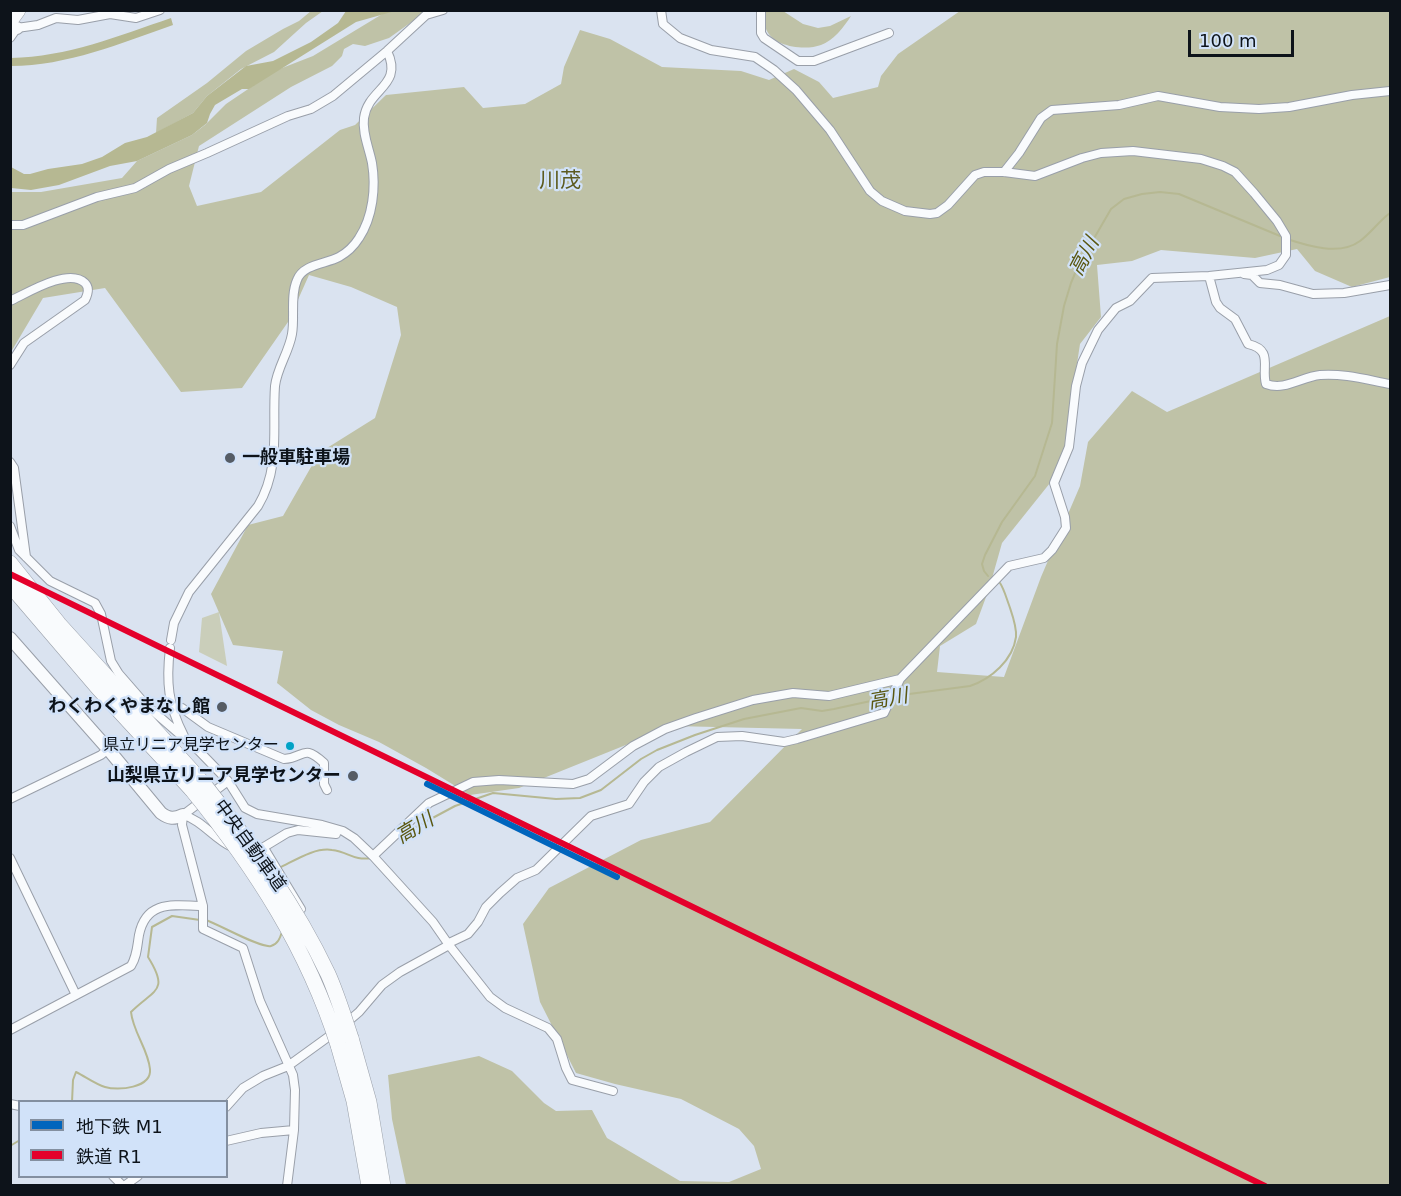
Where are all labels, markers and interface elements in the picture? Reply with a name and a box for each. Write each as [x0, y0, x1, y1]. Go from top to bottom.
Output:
scale bar [1191, 18, 1298, 56]
text: 100 m [1199, 30, 1257, 51]
district label: 川茂 [539, 169, 581, 195]
water label: 高川 [1065, 234, 1105, 280]
place label: 一般車駐車場 [242, 447, 350, 469]
marker: 一般車駐車場 [223, 451, 237, 465]
water label: 高川 [866, 685, 910, 715]
place label: わくわくやまなし館 [48, 696, 210, 718]
marker: わくわくやまなし館 [215, 700, 229, 714]
place label: 県立リニア見学センター [103, 736, 279, 756]
marker: 県立リニア見学センター [284, 740, 296, 752]
place label: 山梨県立リニア見学センター [107, 765, 341, 787]
marker: 山梨県立リニア見学センター [346, 769, 360, 783]
street label: 中央自動車道 [209, 796, 289, 896]
water label: 高川 [392, 808, 438, 850]
legend [18, 1100, 228, 1178]
text: 地下鉄 M1 [76, 1116, 163, 1137]
text: 鉄道 R1 [76, 1146, 142, 1167]

